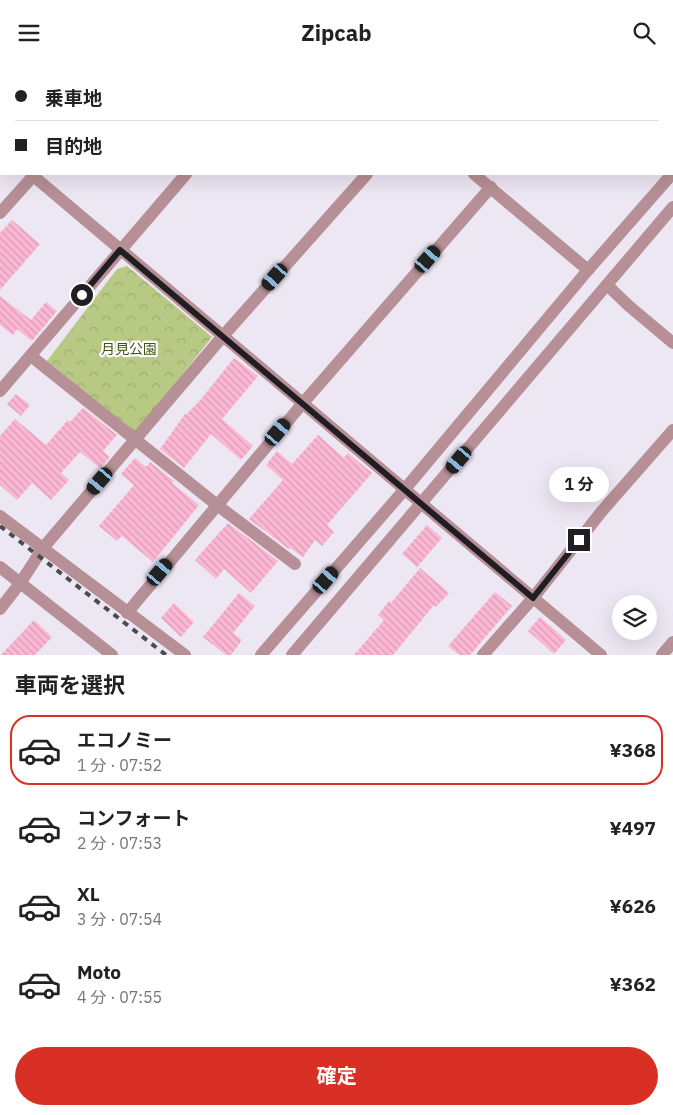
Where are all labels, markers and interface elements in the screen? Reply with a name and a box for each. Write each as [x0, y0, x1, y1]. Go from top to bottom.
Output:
text: Zipcab [301, 18, 372, 47]
icon: menu [15, 19, 43, 47]
icon: search [630, 19, 658, 47]
text: 乗車地 [45, 86, 102, 110]
text: 目的地 [45, 134, 102, 158]
car [412, 243, 443, 275]
car [259, 261, 290, 293]
route start [71, 284, 93, 306]
park label: 月見公園 [101, 340, 157, 358]
car [262, 416, 293, 448]
car [443, 444, 474, 476]
car [84, 465, 115, 497]
callout: 1 分 [549, 467, 609, 503]
text: 1 分 [564, 474, 594, 494]
route end [568, 529, 590, 551]
car [144, 556, 175, 588]
car [310, 564, 341, 596]
map controls [612, 595, 657, 640]
button: layers [612, 595, 657, 640]
text: 車両を選択 [15, 670, 125, 699]
icon: car [17, 728, 62, 773]
text: エコノミー [77, 728, 172, 752]
text: ¥368 [609, 738, 656, 762]
text: 1 分 · 07:52 [77, 755, 162, 775]
icon: car [17, 806, 62, 851]
text: コンフォート [77, 806, 190, 830]
text: ¥497 [609, 816, 656, 840]
text: 2 分 · 07:53 [77, 833, 162, 853]
text: XL [77, 882, 100, 906]
icon: car [17, 884, 62, 929]
text: ¥626 [609, 894, 656, 918]
text: 3 分 · 07:54 [77, 909, 162, 929]
text: Moto [77, 960, 121, 984]
icon: car [17, 962, 62, 1007]
text: ¥362 [609, 972, 656, 996]
text: 4 分 · 07:55 [77, 987, 162, 1007]
button: 確定 [15, 1047, 658, 1105]

